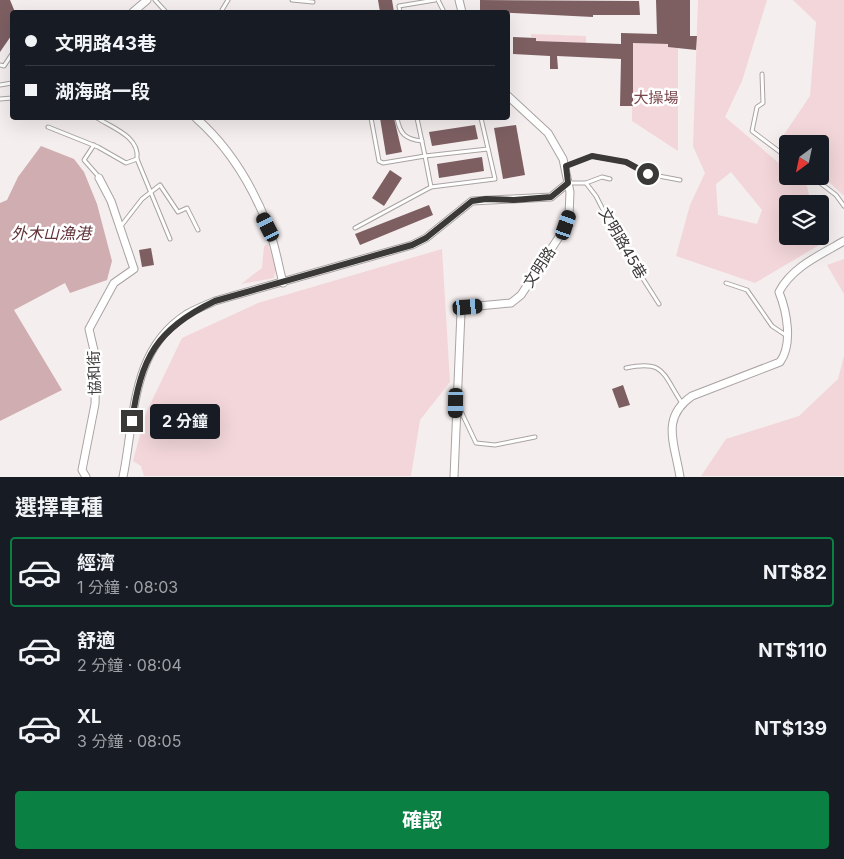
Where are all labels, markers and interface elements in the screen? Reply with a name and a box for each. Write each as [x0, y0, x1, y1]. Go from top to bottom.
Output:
text: 文明路43巷 [55, 32, 156, 55]
text: 湖海路一段 [55, 80, 150, 103]
park label: 大操場 [633, 88, 679, 107]
north arrow [779, 135, 829, 185]
map controls [779, 135, 829, 245]
route start [637, 163, 659, 185]
button: layers [779, 195, 829, 245]
street label: 文明路45巷 [595, 204, 651, 282]
car [554, 208, 577, 242]
car [254, 210, 281, 244]
water label: 外木山漁港 [11, 223, 93, 243]
street label: 文明路 [519, 243, 559, 291]
car [452, 298, 483, 316]
street label: 協和街 [84, 350, 104, 396]
car [448, 388, 463, 418]
callout: 2 分鐘 [150, 404, 220, 438]
route end [121, 410, 143, 432]
text: 2 分鐘 [162, 411, 208, 431]
text: 選擇車種 [15, 494, 103, 520]
icon: car [17, 550, 62, 595]
text: 經濟 [77, 551, 115, 574]
text: NT$82 [763, 561, 827, 584]
text: 1 分鐘 · 08:03 [77, 577, 178, 597]
icon: car [17, 628, 62, 673]
text: 舒適 [77, 629, 115, 652]
text: NT$110 [758, 639, 827, 662]
text: 2 分鐘 · 08:04 [77, 655, 182, 675]
text: XL [77, 705, 102, 728]
icon: car [17, 706, 62, 751]
text: NT$139 [755, 717, 827, 740]
text: 3 分鐘 · 08:05 [77, 731, 181, 751]
button: 確認 [15, 791, 829, 849]

